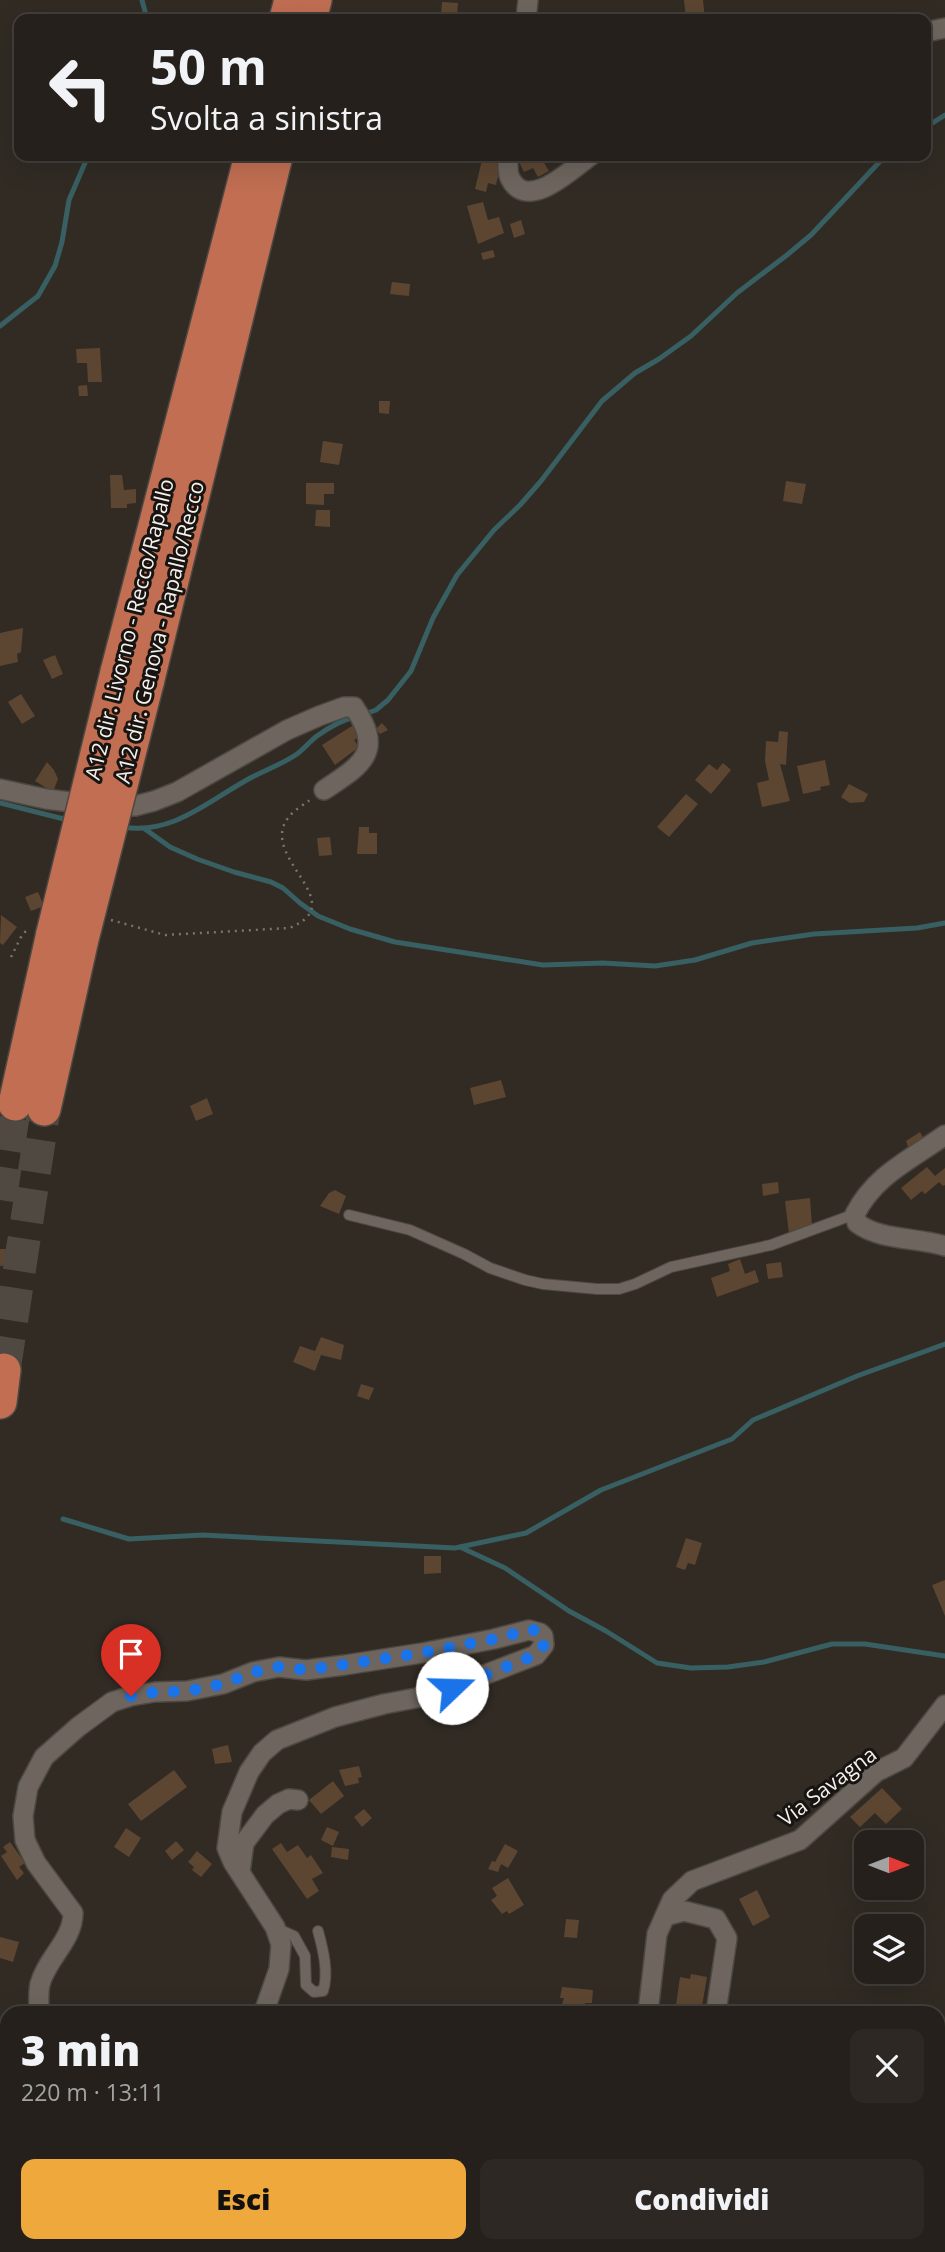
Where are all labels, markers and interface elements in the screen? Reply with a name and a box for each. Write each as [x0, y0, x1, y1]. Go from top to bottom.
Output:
text: 50 m [150, 33, 267, 99]
icon: left [35, 42, 126, 133]
text: Svolta a sinistra [150, 96, 383, 139]
street label: A12 dir. Livorno - Recco/Rapallo [78, 476, 180, 782]
street label: A12 dir. Genova - Rapallo/Recco [108, 478, 210, 786]
pin [101, 1624, 161, 1696]
icon: arrive [112, 1635, 150, 1673]
position arrow [415, 1651, 489, 1725]
street label: Via Savagna [772, 1740, 882, 1832]
north arrow [854, 1830, 924, 1900]
map controls [854, 1830, 924, 1984]
button: layers [854, 1914, 924, 1984]
text: 3 min [21, 2021, 140, 2078]
button: close [850, 2029, 924, 2103]
text: 220 m · 13:11 [21, 2076, 164, 2108]
button: Esci [21, 2159, 466, 2239]
button: Condividi [480, 2159, 924, 2239]

